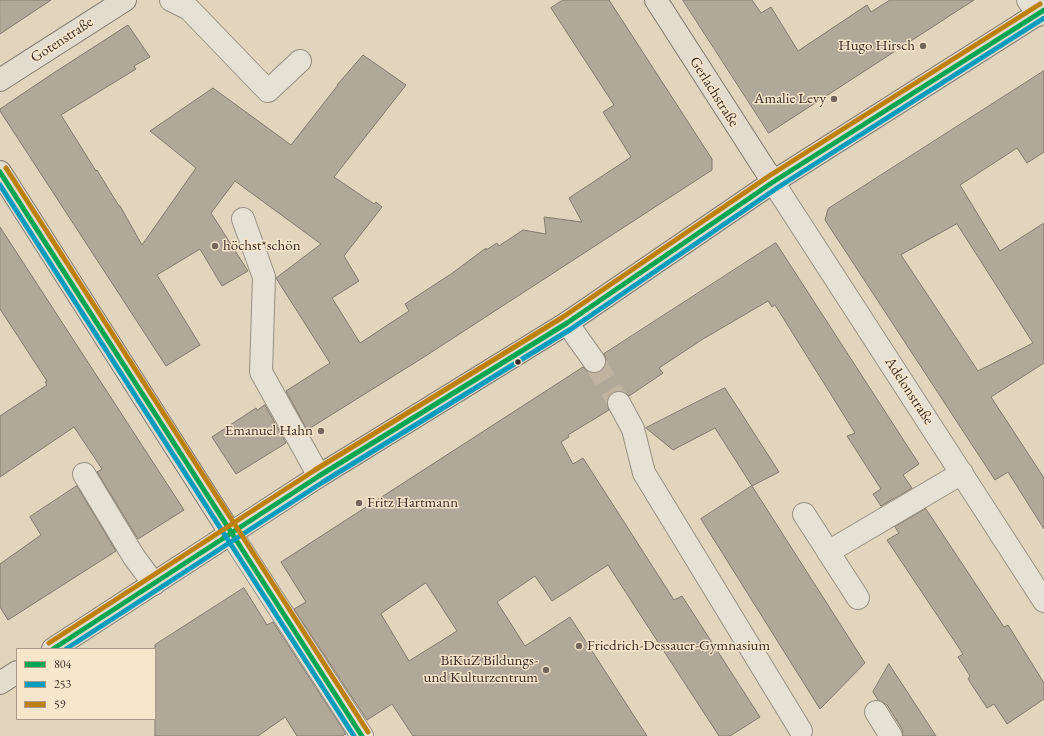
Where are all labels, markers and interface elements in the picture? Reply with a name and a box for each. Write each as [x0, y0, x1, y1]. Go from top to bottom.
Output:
street label: Gotenstraße [27, 13, 97, 67]
place label: Hugo Hirsch [838, 37, 915, 55]
marker: Hugo Hirsch [918, 41, 928, 51]
street label: Gerlachstraße [685, 54, 743, 130]
place label: Amalie Levy [754, 90, 826, 108]
marker: Amalie Levy [829, 94, 839, 104]
place label: höchst*schön [223, 237, 301, 255]
marker: höchst*schön [210, 241, 220, 251]
street label: Adelonstraße [881, 354, 937, 428]
unlabelled marker [513, 357, 523, 367]
place label: Emanuel Hahn [225, 422, 313, 440]
marker: Emanuel Hahn [316, 426, 326, 436]
place label: Fritz Hartmann [367, 494, 458, 512]
marker: Fritz Hartmann [354, 498, 364, 508]
place label: Friedrich-Dessauer-Gymnasium [587, 637, 770, 655]
marker: Friedrich-Dessauer-Gymnasium [574, 641, 584, 651]
legend [16, 648, 156, 720]
place label: BiKuZ Bildungs- und Kulturzentrum [424, 652, 538, 687]
text: 804 [54, 656, 71, 672]
marker: BiKuZ Bildungs- und Kulturzentrum [541, 665, 551, 675]
text: 253 [54, 676, 71, 692]
text: 59 [54, 696, 66, 712]

